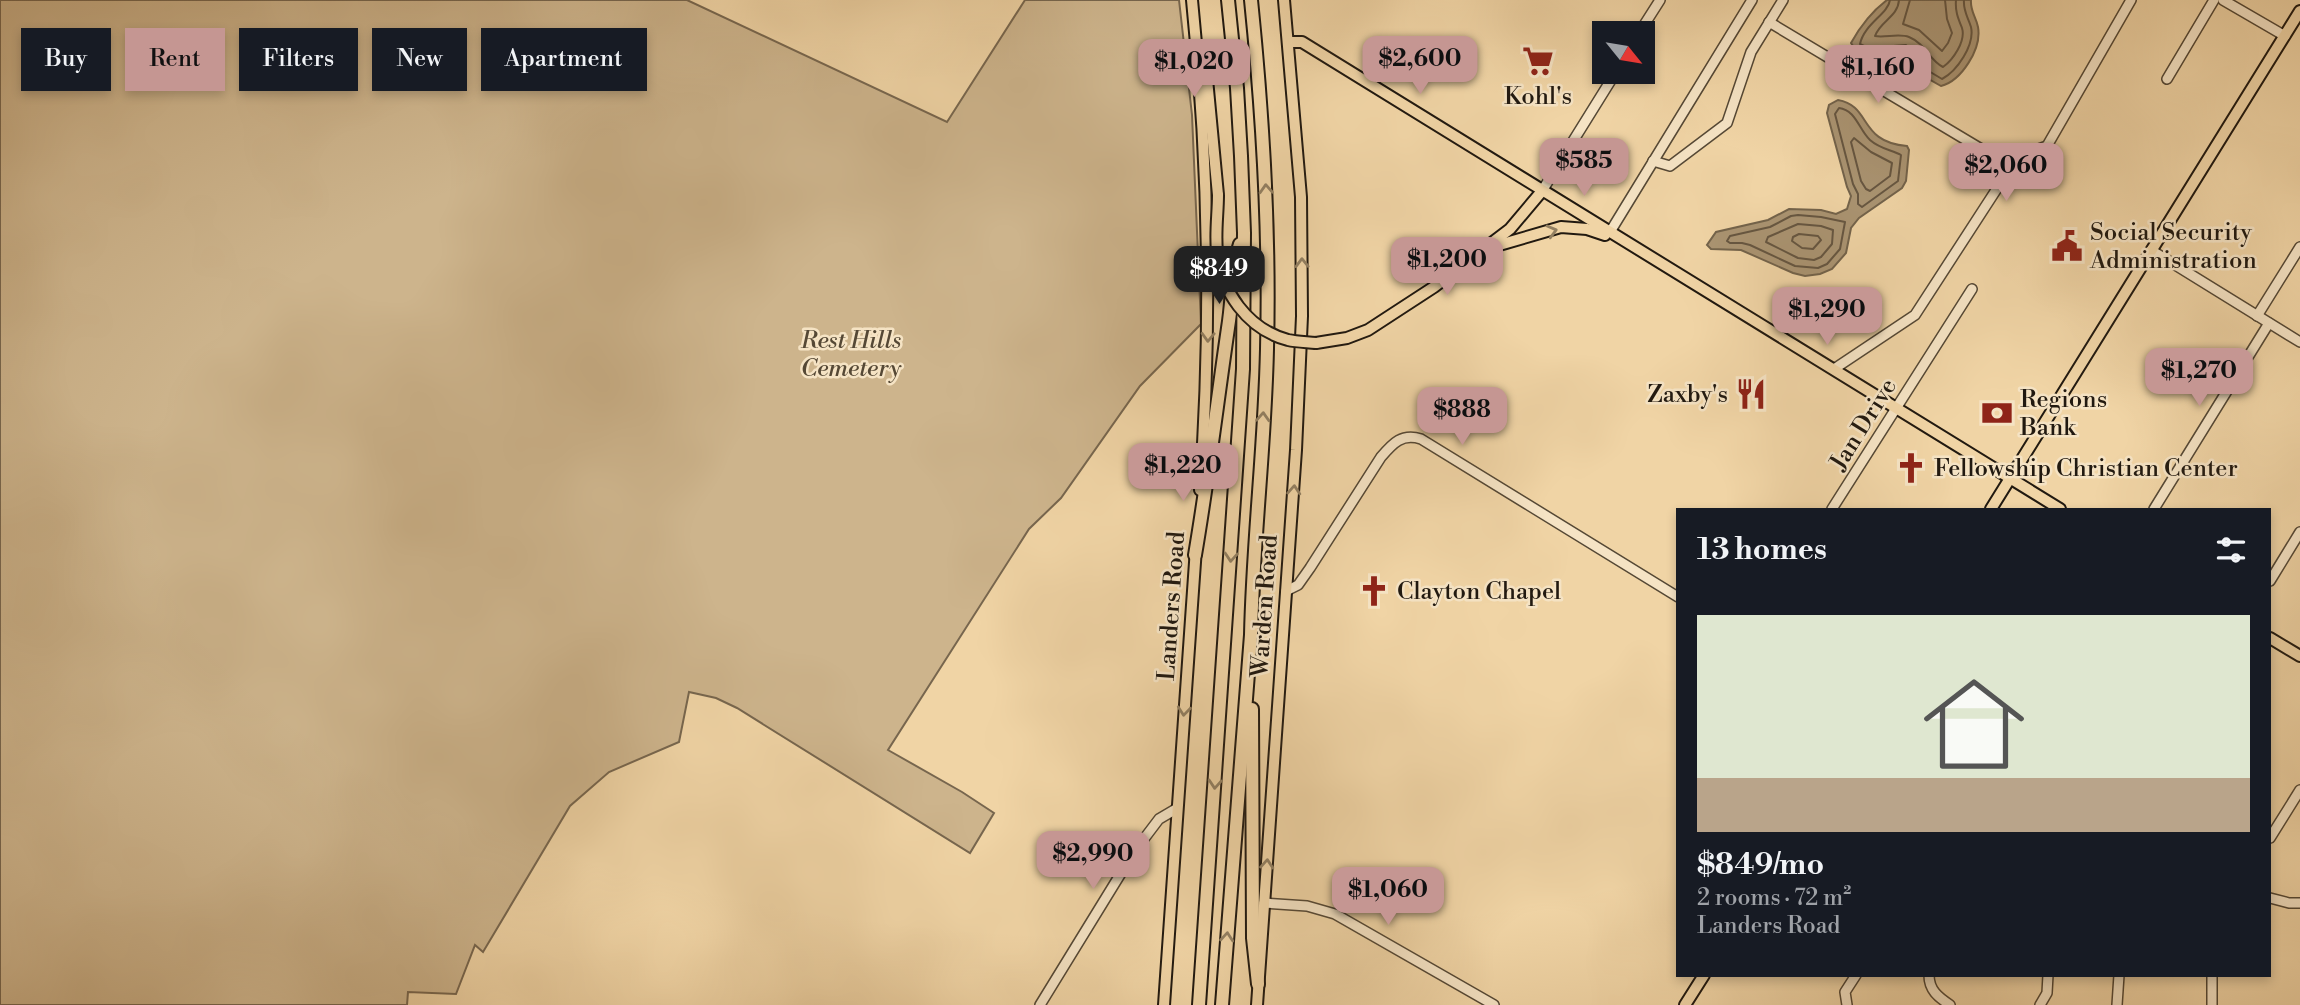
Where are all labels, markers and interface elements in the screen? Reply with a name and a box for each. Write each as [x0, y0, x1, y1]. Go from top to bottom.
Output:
north arrow [1592, 21, 1656, 84]
map controls [1592, 21, 1655, 84]
chip: Buy [21, 28, 111, 91]
chip: Rent [125, 28, 225, 91]
chip: Filters [239, 28, 358, 91]
chip: New [372, 28, 467, 91]
chip: Apartment [481, 28, 647, 91]
pin: $2,600 [1363, 36, 1477, 96]
pin: $1,020 [1137, 40, 1251, 99]
supermarket icon: Kohl's [1521, 44, 1555, 78]
text: $2,600 [1378, 45, 1462, 73]
pin: $1,160 [1821, 46, 1935, 105]
text: $1,020 [1154, 48, 1234, 76]
text: $1,160 [1841, 54, 1915, 82]
place label: Kohl's [1504, 82, 1572, 112]
pin: $585 [1543, 138, 1625, 198]
pin: $2,060 [1949, 144, 2063, 203]
text: $585 [1556, 147, 1612, 175]
text: $2,060 [1964, 152, 2048, 180]
one-way arrow [1259, 184, 1274, 195]
place label: Social Security Administration [2089, 218, 2257, 276]
one-way arrow [1546, 225, 1558, 239]
public building icon: Social Security Administration [2050, 229, 2084, 263]
pin: $1,200 [1390, 238, 1504, 297]
pin: $849 [1178, 246, 1260, 306]
text: $1,200 [1407, 246, 1487, 274]
text: $849 [1190, 255, 1248, 283]
one-way arrow [1294, 257, 1310, 268]
pin: $1,290 [1770, 288, 1884, 347]
text: $1,290 [1788, 296, 1866, 324]
park label: Rest Hills Cemetery [800, 326, 902, 384]
one-way arrow [1200, 332, 1215, 343]
pin: $1,270 [2142, 348, 2256, 408]
text: $1,270 [2161, 357, 2237, 385]
street label: Jan Drive [1823, 373, 1904, 477]
restaurant icon: Zaxby's [1734, 377, 1768, 411]
place label: Zaxby's [1647, 380, 1728, 410]
place label: Regions Bank [2019, 385, 2107, 443]
pin: $888 [1421, 388, 1503, 447]
text: $888 [1433, 396, 1491, 424]
bank icon: Regions Bank [1980, 396, 2014, 430]
one-way arrow [1255, 411, 1270, 422]
pin: $1,220 [1126, 444, 1240, 503]
church icon: Fellowship Christian Center [1894, 451, 1928, 485]
text: $1,220 [1144, 452, 1222, 480]
place label: Fellowship Christian Center [1934, 454, 2238, 484]
one-way arrow [1286, 484, 1301, 495]
street label: Landers Road [1152, 530, 1192, 682]
text: 13 homes [1697, 531, 1827, 569]
icon: filters [2212, 531, 2250, 569]
street label: Warden Road [1245, 533, 1285, 680]
one-way arrow [1224, 552, 1239, 563]
church icon: Clayton Chapel [1357, 574, 1391, 608]
place label: Clayton Chapel [1397, 577, 1561, 607]
icon: home [1911, 661, 2037, 787]
one-way arrow [1177, 706, 1192, 717]
one-way arrow [1208, 779, 1223, 790]
pin: $2,990 [1036, 832, 1150, 891]
text: $2,990 [1053, 840, 1133, 868]
text: $849/mo [1697, 846, 1824, 884]
one-way arrow [1259, 858, 1274, 869]
pin: $1,060 [1331, 867, 1445, 927]
text: $1,060 [1348, 876, 1428, 904]
text: 2 rooms · 72 m² [1697, 884, 1851, 912]
text: Landers Road [1697, 912, 1840, 940]
one-way arrow [1219, 931, 1234, 942]

